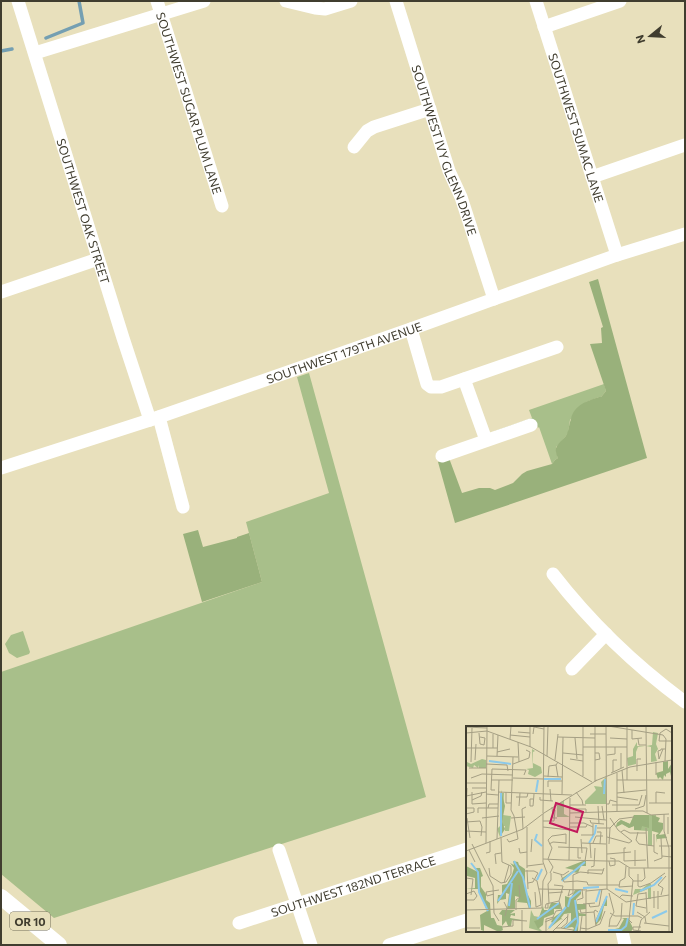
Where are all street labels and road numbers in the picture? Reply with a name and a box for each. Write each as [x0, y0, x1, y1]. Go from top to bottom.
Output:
street label: SOUTHWEST SUGAR PLUM LANE [154, 10, 225, 196]
street label: SOUTHWEST SUMAC LANE [546, 51, 607, 204]
street label: SOUTHWEST IVY GLENN DRIVE [409, 63, 480, 237]
street label: SOUTHWEST OAK STREET [54, 137, 113, 286]
street label: SOUTHWEST 179TH AVENUE [264, 319, 424, 386]
street label: SOUTHWEST 182ND TERRACE [269, 853, 437, 919]
road number: OR 10 [10, 912, 50, 930]

